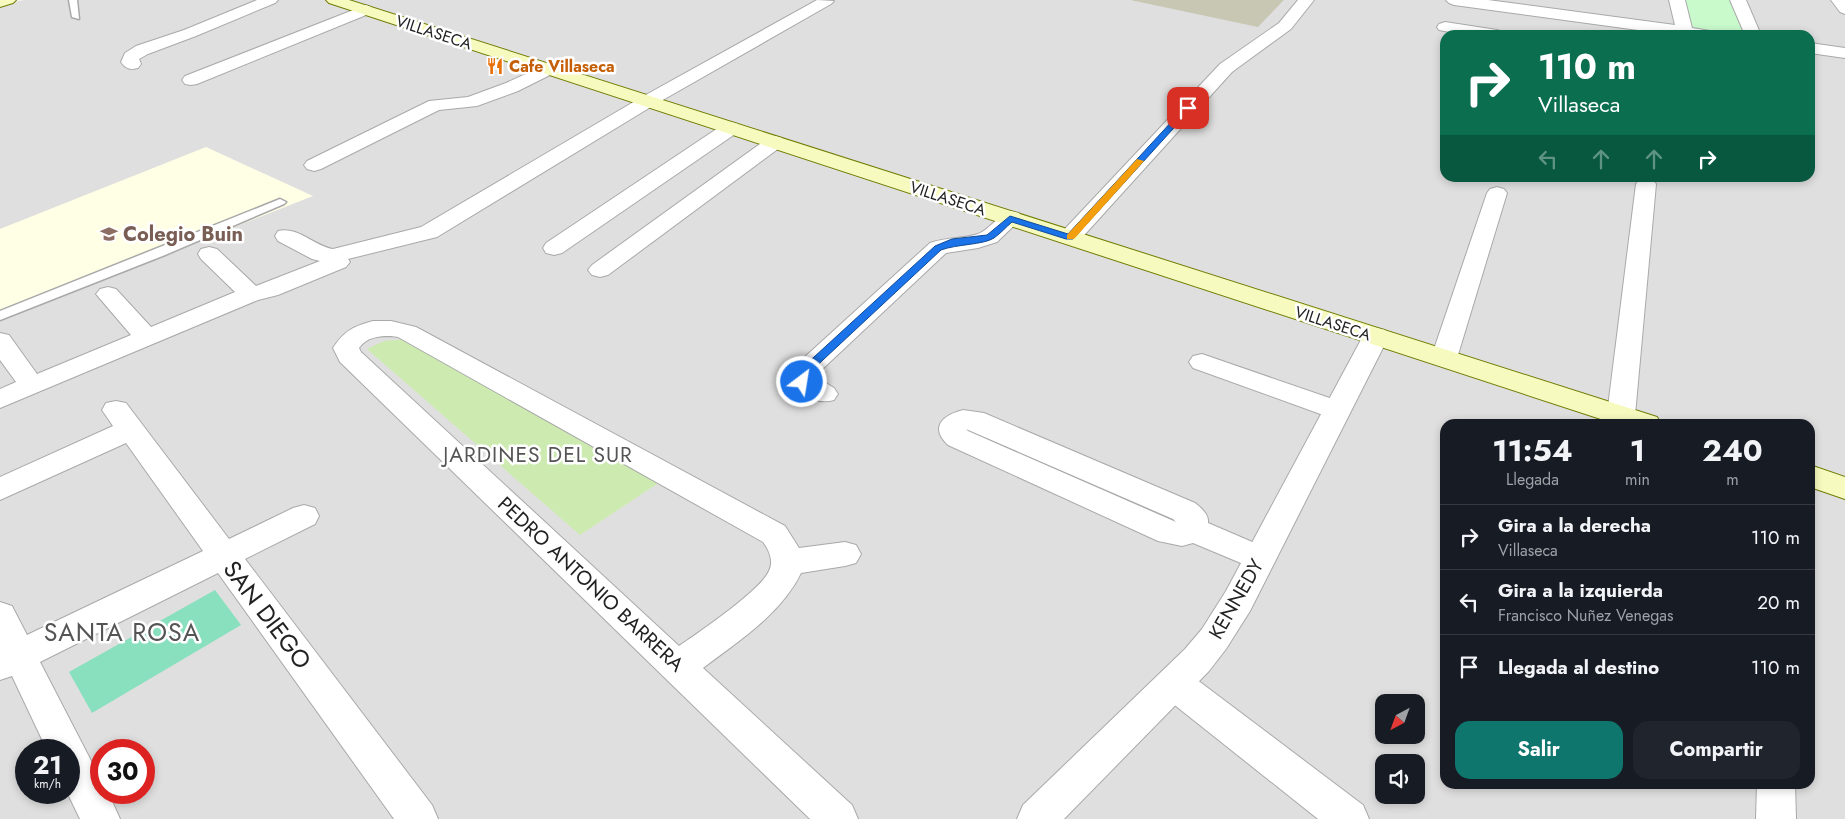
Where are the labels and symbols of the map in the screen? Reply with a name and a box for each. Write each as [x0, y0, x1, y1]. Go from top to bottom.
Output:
street label: VILLASECA [393, 9, 475, 56]
place label: Cafe Villaseca [509, 55, 615, 78]
restaurant icon: Cafe Villaseca [485, 56, 505, 76]
pin [1167, 87, 1209, 129]
street label: VILLASECA [907, 175, 989, 222]
place label: Colegio Buin [123, 220, 243, 249]
school or university icon: Colegio Buin [99, 224, 119, 244]
street label: VILLASECA [1292, 300, 1374, 347]
position arrow [775, 355, 827, 407]
district label: JARDINES DEL SUR [440, 440, 633, 470]
street label: PEDRO ANTONIO BARRERA [491, 490, 691, 679]
street label: SAN DIEGO [215, 553, 320, 676]
street label: KENNEDY [1202, 553, 1272, 645]
district label: SANTA ROSA [44, 614, 200, 650]
north arrow [1375, 694, 1425, 744]
speed limit sign: 30 [90, 739, 155, 804]

